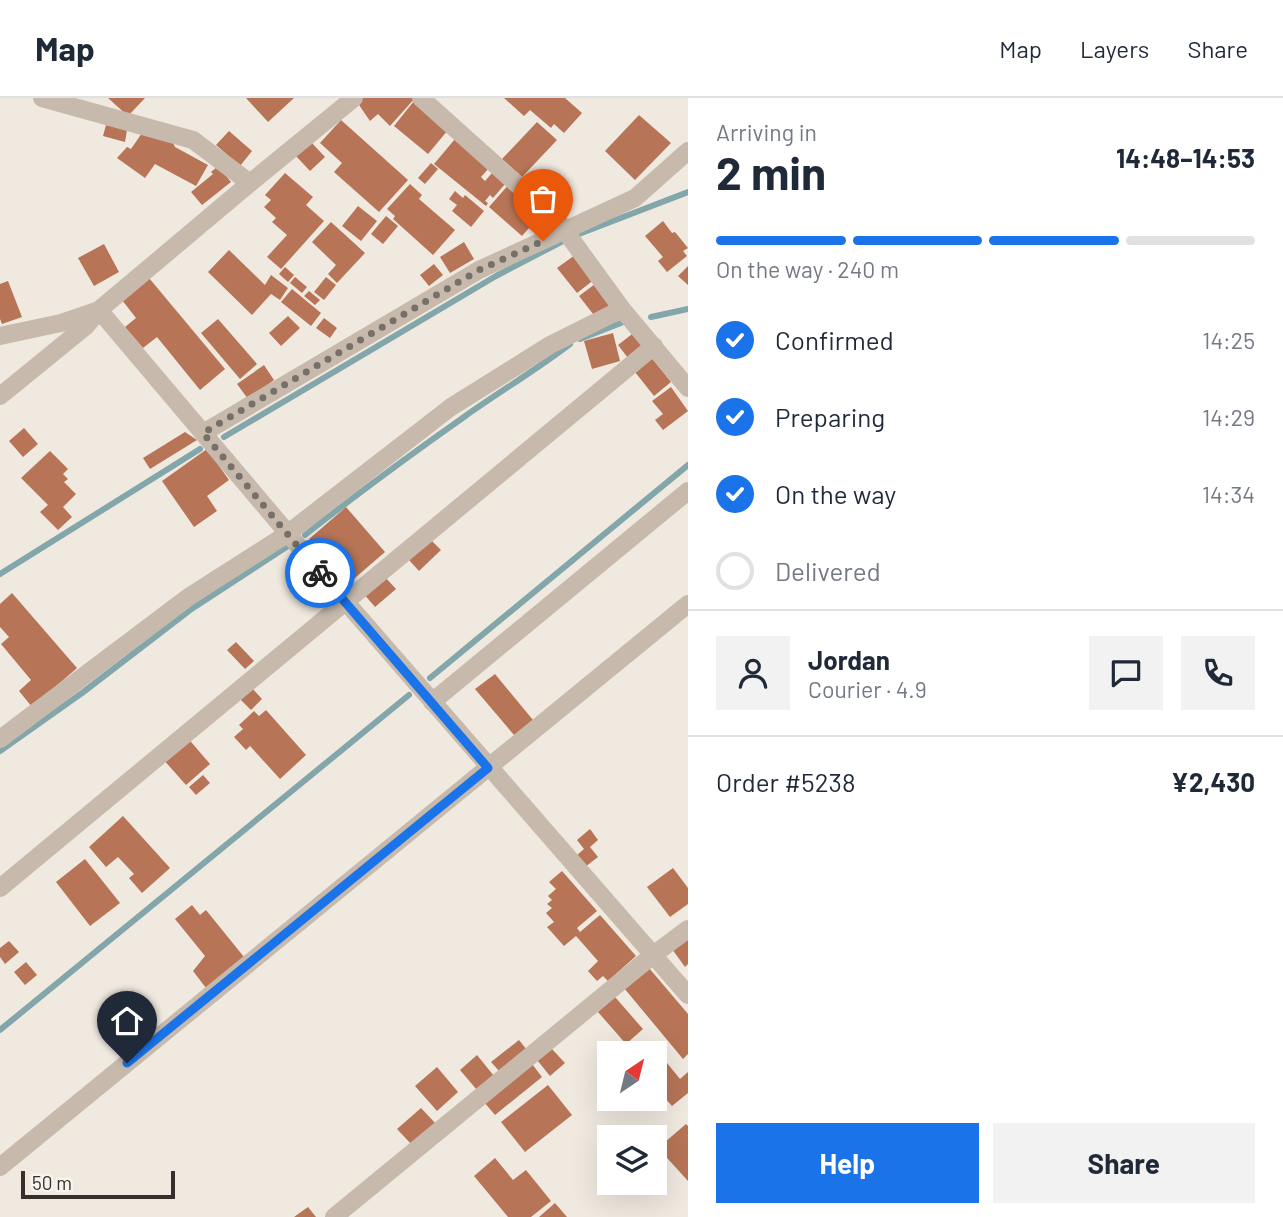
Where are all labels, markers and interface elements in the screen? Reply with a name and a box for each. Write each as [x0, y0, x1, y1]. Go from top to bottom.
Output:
text: Map [35, 28, 95, 68]
text: Map [999, 34, 1042, 63]
text: Layers [1080, 34, 1149, 63]
text: Share [1187, 34, 1248, 63]
text: Arriving in [716, 118, 817, 146]
text: 14:48–14:53 [1116, 142, 1255, 173]
text: 2 min [716, 144, 826, 199]
pin [513, 169, 573, 241]
icon: bag [524, 180, 562, 218]
text: On the way · 240 m [716, 255, 899, 283]
icon: check [716, 321, 754, 359]
text: Confirmed [775, 324, 894, 355]
text: 14:25 [1202, 326, 1255, 354]
icon: check [716, 398, 754, 436]
text: Preparing [775, 401, 885, 432]
text: 14:29 [1202, 403, 1255, 431]
icon: check [716, 475, 754, 513]
text: On the way [775, 478, 896, 509]
text: 14:34 [1202, 480, 1255, 508]
courier [285, 538, 355, 608]
icon: bike [301, 554, 339, 592]
text: Delivered [775, 555, 881, 586]
button: person [716, 636, 790, 710]
button: chat [1089, 636, 1163, 710]
button: phone [1181, 636, 1255, 710]
text: Jordan [808, 644, 890, 675]
text: Courier · 4.9 [808, 675, 927, 703]
text: Order #5238 [716, 766, 855, 797]
text: ¥2,430 [1171, 766, 1255, 797]
pin [97, 991, 157, 1063]
icon: home [108, 1002, 146, 1040]
north arrow [597, 1041, 667, 1111]
map controls [597, 1041, 667, 1195]
button: Help [716, 1123, 979, 1203]
button: Share [993, 1123, 1255, 1203]
button: layers [597, 1125, 667, 1195]
scale bar [21, 1168, 175, 1200]
text: 50 m [32, 1171, 72, 1194]

